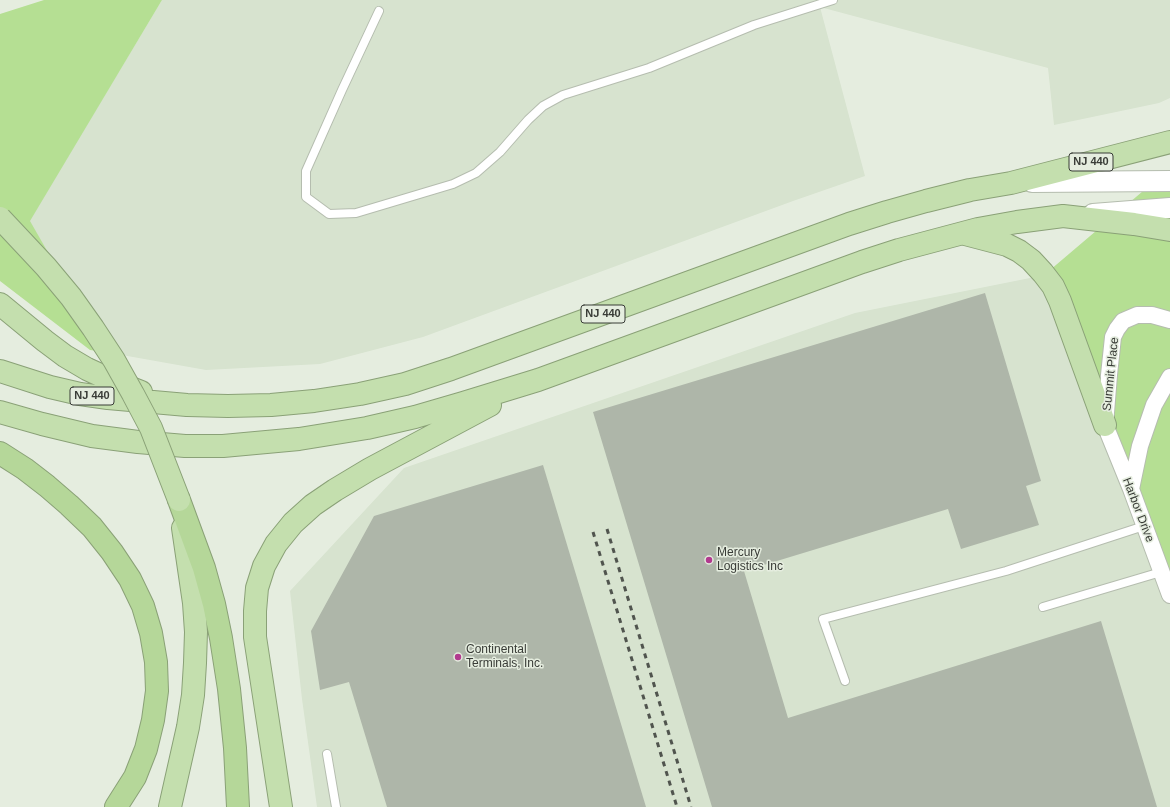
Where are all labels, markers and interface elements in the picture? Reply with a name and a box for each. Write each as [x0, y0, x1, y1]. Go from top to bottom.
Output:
road number: NJ 440 [1069, 153, 1113, 171]
road number: NJ 440 [581, 305, 625, 323]
street label: Summit Place [1100, 336, 1122, 412]
road number: NJ 440 [70, 387, 114, 405]
street label: Harbor Drive [1119, 476, 1157, 544]
place label: Mercury Logistics Inc [717, 546, 783, 574]
marker: Mercury Logistics Inc [704, 555, 714, 565]
place label: Continental Terminals, Inc. [466, 643, 543, 671]
marker: Continental Terminals, Inc. [453, 652, 463, 662]

